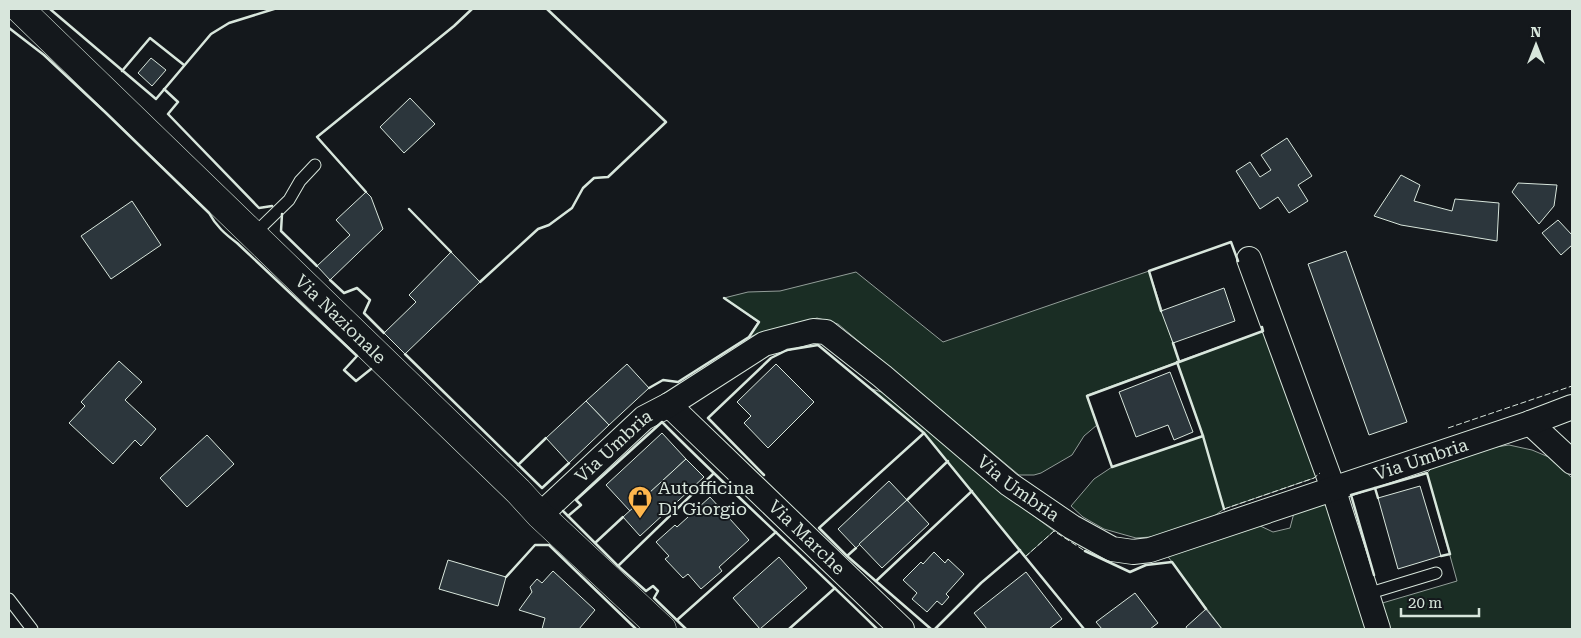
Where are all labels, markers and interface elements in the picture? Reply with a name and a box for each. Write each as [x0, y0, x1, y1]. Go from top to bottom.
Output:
north arrow [1511, 20, 1561, 70]
text: N [1531, 24, 1542, 40]
street label: Via Nazionale [291, 270, 391, 368]
street label: Via Umbria [571, 405, 655, 487]
street label: Via Umbria [1371, 433, 1471, 484]
street label: Via Umbria [973, 451, 1064, 526]
place label: Autofficina Di Giorgio [658, 477, 754, 519]
shop icon: Autofficina Di Giorgio [627, 485, 653, 519]
street label: Via Marche [764, 495, 850, 579]
scale bar [1401, 586, 1478, 618]
text: 20 m [1408, 594, 1443, 612]

